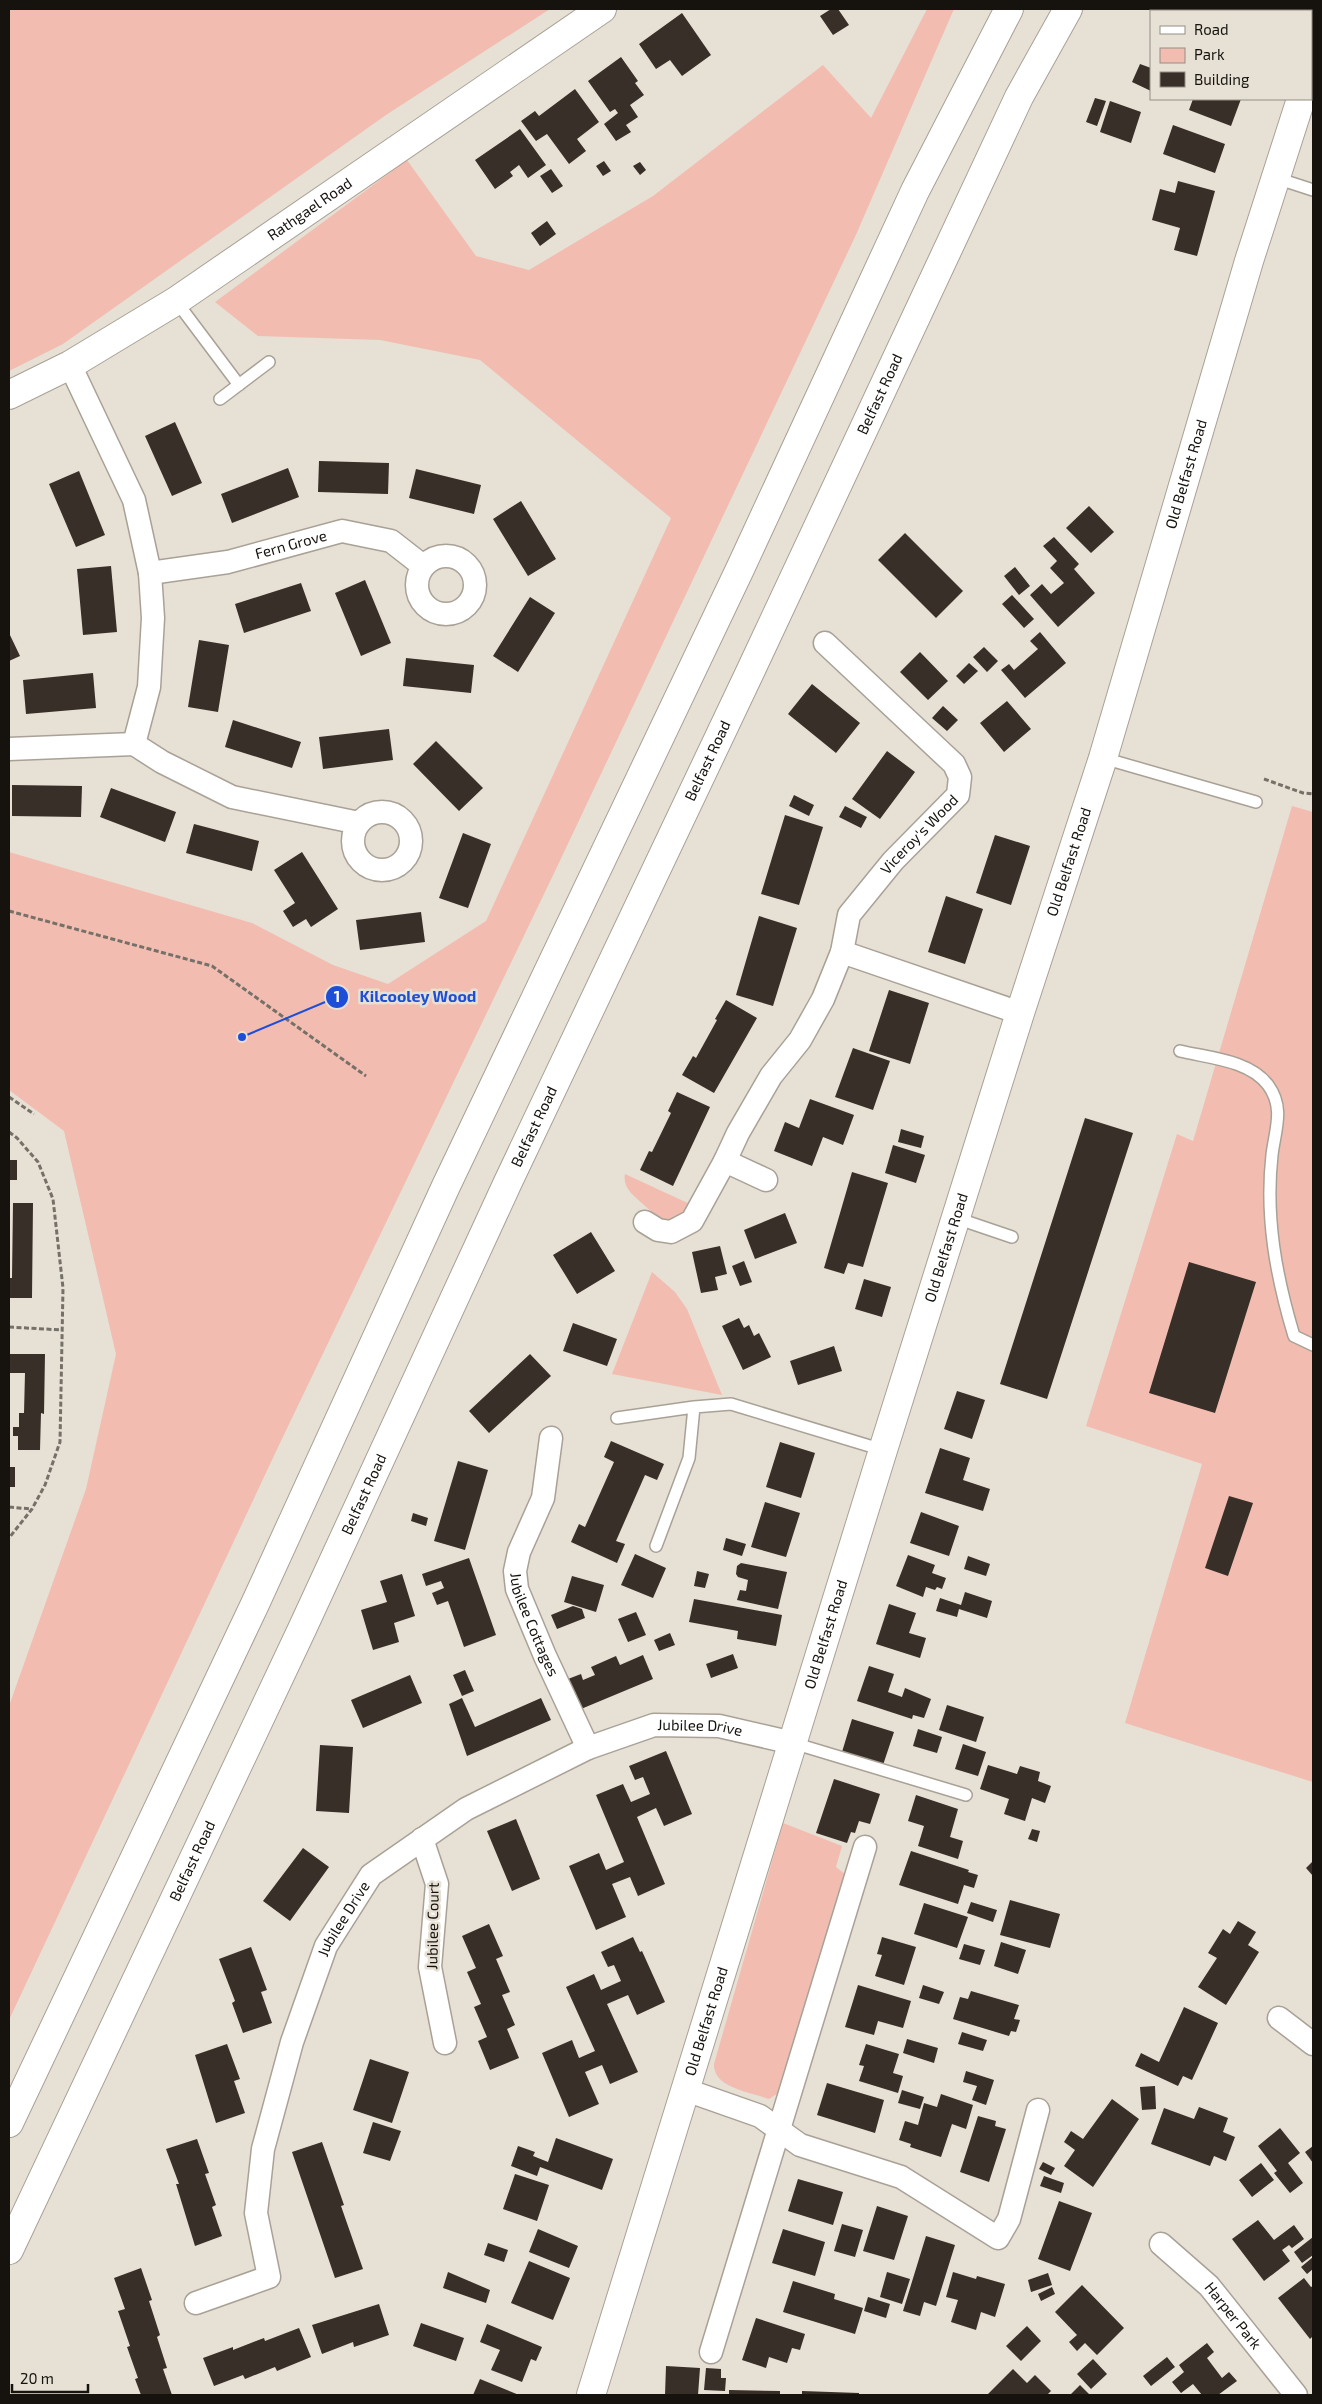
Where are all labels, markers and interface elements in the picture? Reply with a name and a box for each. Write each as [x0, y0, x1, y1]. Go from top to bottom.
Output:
legend [1150, 10, 1312, 100]
text: Road [1194, 20, 1229, 38]
text: Park [1194, 45, 1225, 63]
text: Building [1194, 70, 1250, 88]
street label: Rathgael Road [263, 173, 355, 244]
street label: Belfast Road [852, 351, 906, 437]
street label: Old Belfast Road [1161, 417, 1210, 531]
street label: Fern Grove [253, 526, 329, 562]
street label: Belfast Road [680, 717, 734, 804]
street label: Viceroy's Wood [876, 790, 961, 877]
street label: Old Belfast Road [1042, 805, 1094, 918]
callout: Kilcooley Wood [325, 981, 487, 1012]
text: Kilcooley Wood [360, 986, 476, 1006]
text: 1 [334, 987, 340, 1005]
street label: Belfast Road [507, 1083, 560, 1169]
street label: Old Belfast Road [920, 1191, 971, 1304]
street label: Belfast Road [337, 1451, 390, 1537]
street label: Jubilee Cottages [507, 1572, 563, 1679]
street label: Old Belfast Road [800, 1577, 850, 1691]
street label: Jubilee Drive [657, 1715, 745, 1739]
street label: Belfast Road [165, 1818, 218, 1904]
street label: Jubilee Drive [313, 1877, 373, 1959]
street label: Jubilee Court [422, 1882, 442, 1970]
street label: Old Belfast Road [680, 1964, 731, 2078]
street label: Harper Park [1201, 2278, 1266, 2353]
scale bar [12, 2362, 89, 2394]
text: 20 m [20, 2369, 54, 2387]

